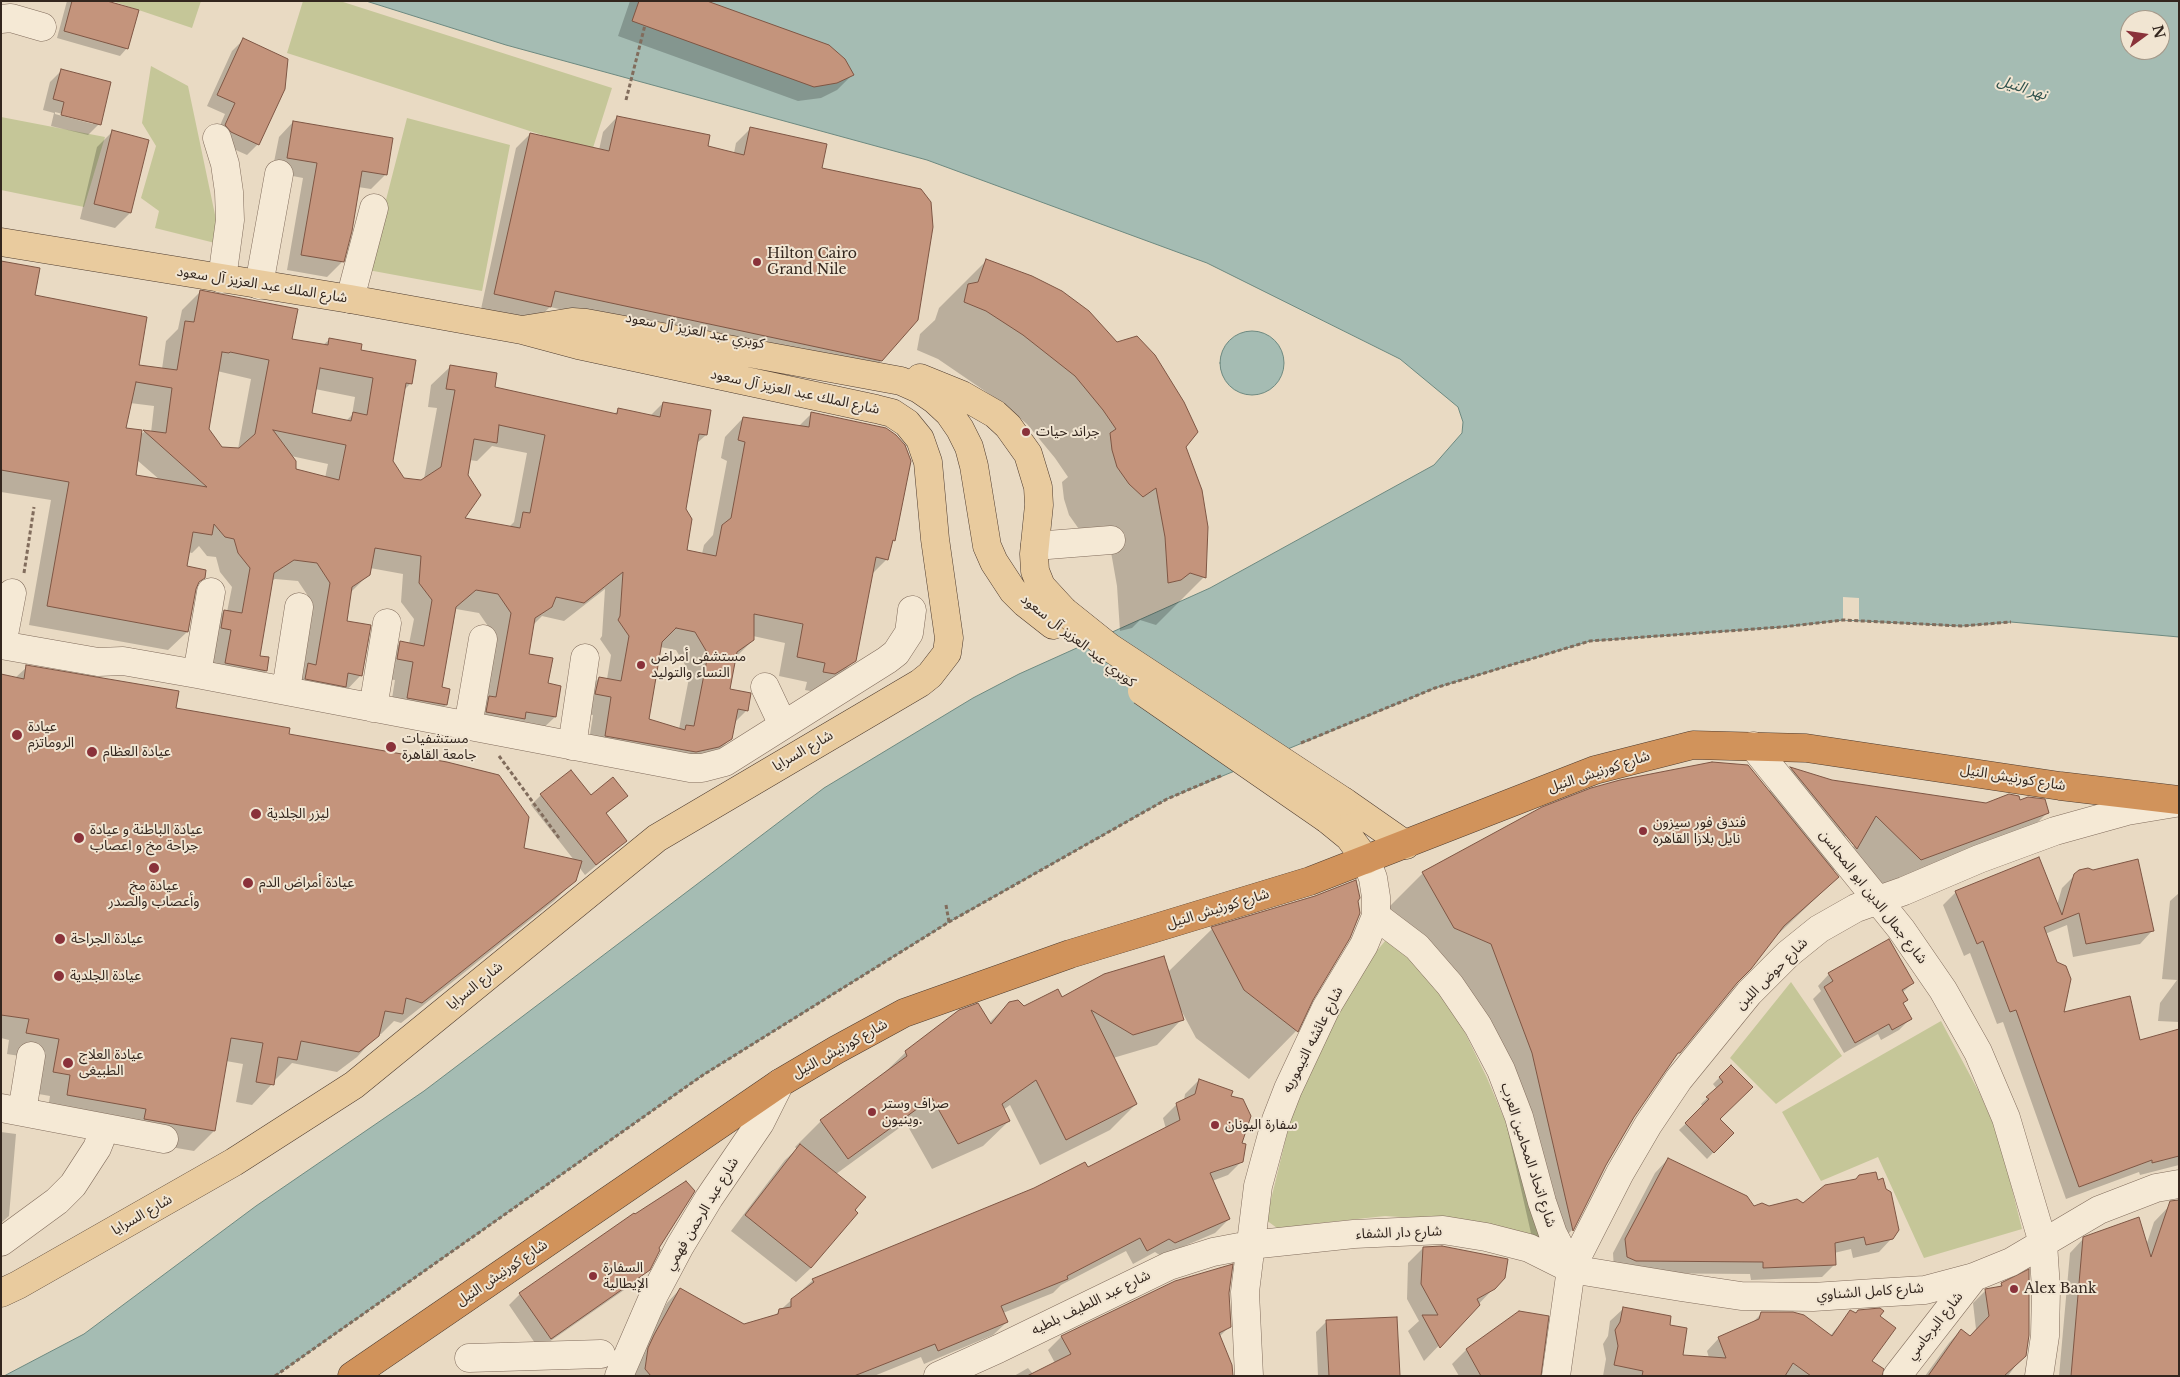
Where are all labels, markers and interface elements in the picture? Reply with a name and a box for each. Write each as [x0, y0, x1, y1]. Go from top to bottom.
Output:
north arrow [2120, 10, 2170, 60]
text: N [2148, 23, 2169, 40]
water label: نهر النيل [1995, 72, 2049, 104]
place label: Hilton Cairo Grand Nile [767, 246, 857, 278]
marker: Hilton Cairo Grand Nile [751, 256, 763, 268]
street label: شارع الملك عبد العزيز آل سعود [175, 263, 349, 307]
street label: كوبري عبد العزيز آل سعود [624, 309, 766, 353]
street label: شارع الملك عبد العزيز آل سعود [709, 366, 881, 418]
place label: جراند حيات [1036, 424, 1099, 440]
marker: جراند حيات [1020, 426, 1032, 438]
street label: كوبري عبد العزيز آل سعود [1017, 591, 1139, 691]
place label: مستشفى أمراض النساء والتوليد [651, 649, 746, 682]
marker: مستشفى أمراض النساء والتوليد [635, 659, 647, 671]
place label: عيادة الروماتزم [28, 719, 74, 752]
street label: شارع السرايا [770, 727, 836, 775]
marker: عيادة الروماتزم [10, 728, 24, 742]
place label: مستشفيات جامعة القاهرة [402, 731, 476, 764]
marker: مستشفيات جامعة القاهرة [384, 740, 398, 754]
place label: عيادة العظام [103, 744, 171, 760]
marker: عيادة العظام [85, 745, 99, 759]
street label: شارع كورنيش النيل [1546, 748, 1652, 796]
street label: شارع كورنيش النيل [1959, 761, 2067, 795]
place label: ليزر الجلدية [267, 806, 329, 822]
marker: ليزر الجلدية [249, 807, 263, 821]
place label: فندق فور سيزون نايل بلازا القاهره [1653, 815, 1746, 848]
place label: عيادة الباطنة و عيادة جراحة مخ و اعصاب [90, 822, 203, 854]
marker: فندق فور سيزون نايل بلازا القاهره [1637, 825, 1649, 837]
street label: شارع جمال الدين ابو المحاسن [1816, 827, 1930, 967]
marker: عيادة الباطنة و عيادة جراحة مخ و اعصاب [72, 831, 86, 845]
marker: عيادة مخ وأعصاب والصدر [147, 861, 161, 875]
place label: عيادة أمراض الدم [259, 875, 354, 891]
marker: عيادة أمراض الدم [241, 876, 255, 890]
place label: عيادة مخ وأعصاب والصدر [109, 878, 199, 910]
street label: شارع كورنيش النيل [1165, 885, 1271, 933]
place label: عيادة الجراحة [71, 931, 143, 947]
marker: عيادة الجراحة [53, 932, 67, 946]
street label: شارع حوض اللبن [1733, 935, 1811, 1013]
street label: شارع السرايا [444, 958, 506, 1014]
place label: عيادة الجلدية [70, 968, 141, 984]
marker: عيادة الجلدية [52, 969, 66, 983]
street label: شارع عائشه التيموريه [1279, 984, 1347, 1096]
street label: شارع كورنيش النيل [789, 1016, 891, 1082]
place label: عيادة العلاج الطبيغى [79, 1047, 143, 1080]
marker: عيادة العلاج الطبيغى [61, 1056, 75, 1070]
street label: شارع اتحاد المحامين العرب [1497, 1081, 1559, 1229]
place label: صراف وستر وينيون. [882, 1096, 949, 1128]
marker: صراف وستر وينيون. [866, 1106, 878, 1118]
place label: سفارة اليونان [1225, 1117, 1297, 1133]
marker: سفارة اليونان [1209, 1119, 1221, 1131]
street label: شارع عبد الرحمن فهمي [662, 1154, 742, 1274]
street label: شارع السرايا [109, 1191, 175, 1239]
street label: شارع دار الشفاء [1356, 1223, 1442, 1243]
street label: شارع كورنيش النيل [453, 1236, 551, 1310]
place label: السفارة الإيطالية [603, 1260, 648, 1292]
street label: شارع عبد اللطيف بلطيه [1029, 1267, 1153, 1339]
marker: السفارة الإيطالية [587, 1270, 599, 1282]
street label: شارع كامل الشناوي [1816, 1280, 1924, 1304]
place label: Alex Bank [2024, 1281, 2097, 1297]
marker: Alex Bank [2008, 1283, 2020, 1295]
street label: شارع البرجاسي [1903, 1289, 1967, 1363]

